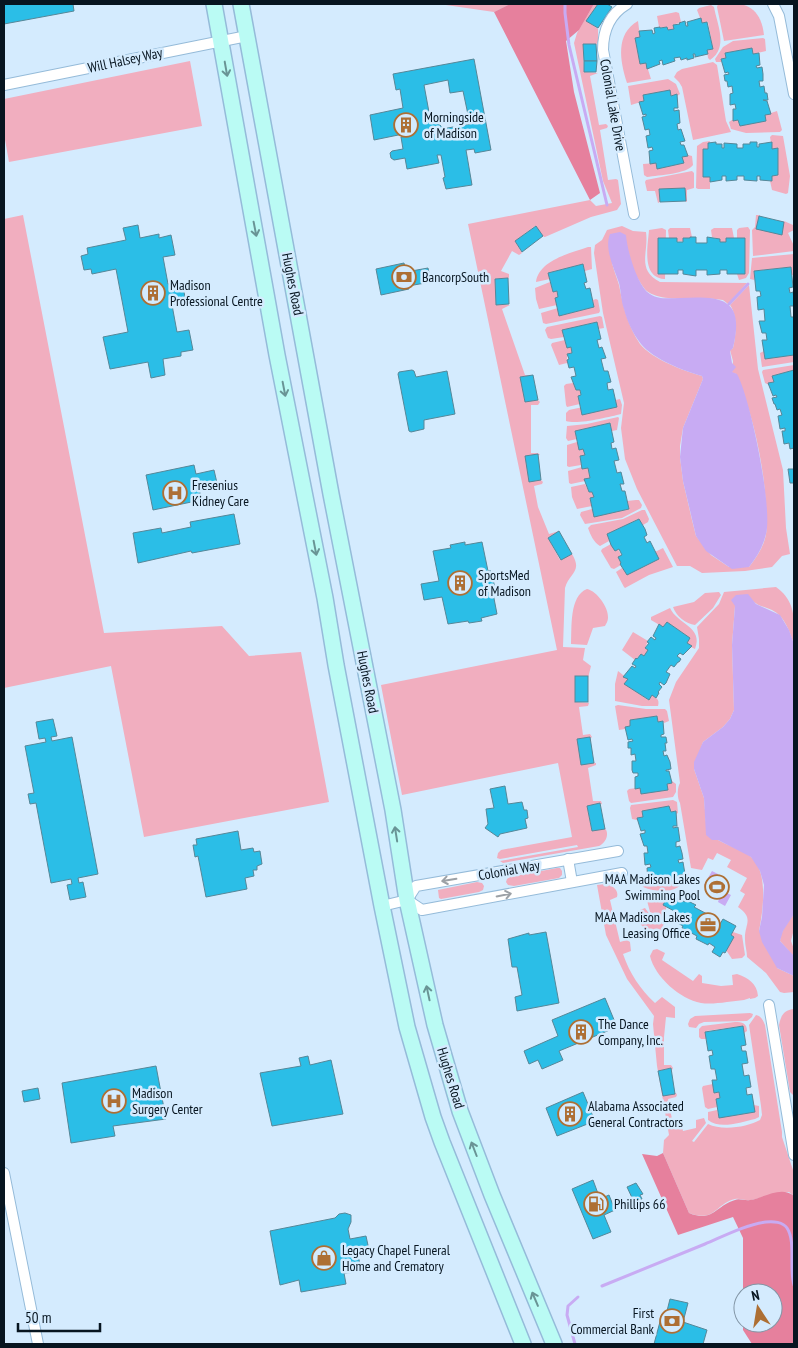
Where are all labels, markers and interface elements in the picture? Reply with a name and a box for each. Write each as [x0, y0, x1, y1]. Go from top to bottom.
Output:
street label: Will Halsey Way [86, 43, 165, 77]
street label: Colonial Lake Drive [596, 58, 630, 153]
one-way arrow [221, 60, 231, 76]
place label: Morningside of Madison [424, 108, 484, 142]
building icon: Morningside of Madison [393, 112, 419, 138]
one-way arrow [250, 220, 260, 236]
street label: Hughes Road [278, 251, 308, 317]
bank icon: BancorpSouth [391, 264, 417, 290]
place label: BancorpSouth [422, 268, 489, 286]
place label: Madison Professional Centre [170, 276, 263, 310]
building icon: Madison Professional Centre [140, 280, 166, 306]
one-way arrow [279, 380, 289, 396]
place label: Fresenius Kidney Care [192, 476, 249, 510]
hospital icon: Fresenius Kidney Care [162, 480, 188, 506]
one-way arrow [311, 540, 320, 556]
place label: SportsMed of Madison [478, 566, 531, 600]
building icon: SportsMed of Madison [447, 570, 473, 596]
street label: Hughes Road [353, 649, 383, 715]
one-way arrow [391, 826, 401, 842]
street label: Colonial Way [477, 856, 542, 884]
place label: MAA Madison Lakes Swimming Pool [605, 870, 701, 904]
sports icon: MAA Madison Lakes Swimming Pool [704, 874, 730, 900]
one-way arrow [441, 876, 457, 886]
one-way arrow [495, 889, 511, 899]
place label: MAA Madison Lakes Leasing Office [595, 908, 690, 942]
office icon: MAA Madison Lakes Leasing Office [695, 912, 721, 938]
one-way arrow [423, 985, 432, 1001]
place label: The Dance Company, Inc. [598, 1015, 663, 1049]
building icon: The Dance Company, Inc. [568, 1019, 594, 1045]
street label: Hughes Road [433, 1045, 469, 1111]
place label: Madison Surgery Center [132, 1084, 203, 1118]
hospital icon: Madison Surgery Center [101, 1088, 127, 1114]
place label: Alabama Associated General Contractors [588, 1097, 684, 1131]
building icon: Alabama Associated General Contractors [557, 1101, 583, 1127]
one-way arrow [469, 1141, 478, 1156]
fuel station icon: Phillips 66 [583, 1191, 609, 1217]
place label: Phillips 66 [614, 1195, 665, 1213]
place label: Legacy Chapel Funeral Home and Crematory [342, 1241, 451, 1275]
shop icon: Legacy Chapel Funeral Home and Crematory [311, 1245, 337, 1271]
north arrow [733, 1283, 783, 1333]
text: N [750, 1286, 761, 1305]
one-way arrow [530, 1292, 540, 1307]
scale bar [18, 1300, 100, 1332]
place label: First Commercial Bank [570, 1304, 655, 1338]
text: 50 m [25, 1308, 51, 1327]
bank icon: First Commercial Bank [659, 1308, 685, 1334]

